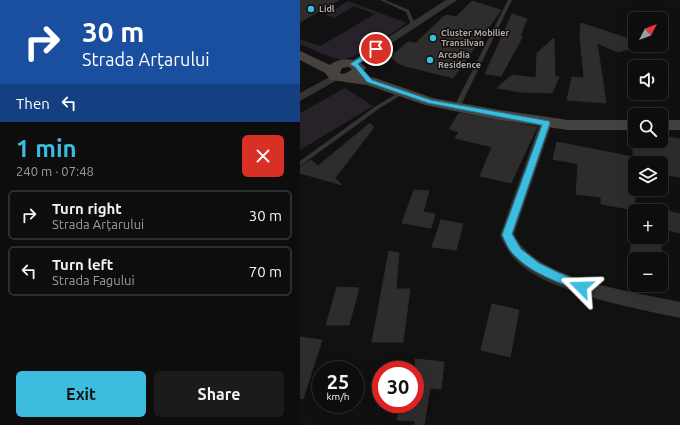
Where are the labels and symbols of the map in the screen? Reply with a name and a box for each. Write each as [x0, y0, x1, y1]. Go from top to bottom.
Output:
marker: Lidl [306, 4, 316, 14]
place label: Lidl [319, 4, 335, 14]
north arrow [628, 12, 668, 52]
place label: Cluster Mobilier Transilvan [441, 28, 509, 48]
pin [359, 32, 393, 66]
marker: Cluster Mobilier Transilvan [428, 33, 438, 43]
place label: Arcadia Residence [438, 50, 481, 70]
marker: Arcadia Residence [425, 55, 435, 65]
position arrow [560, 266, 602, 308]
speed limit sign: 30 [372, 361, 424, 413]

